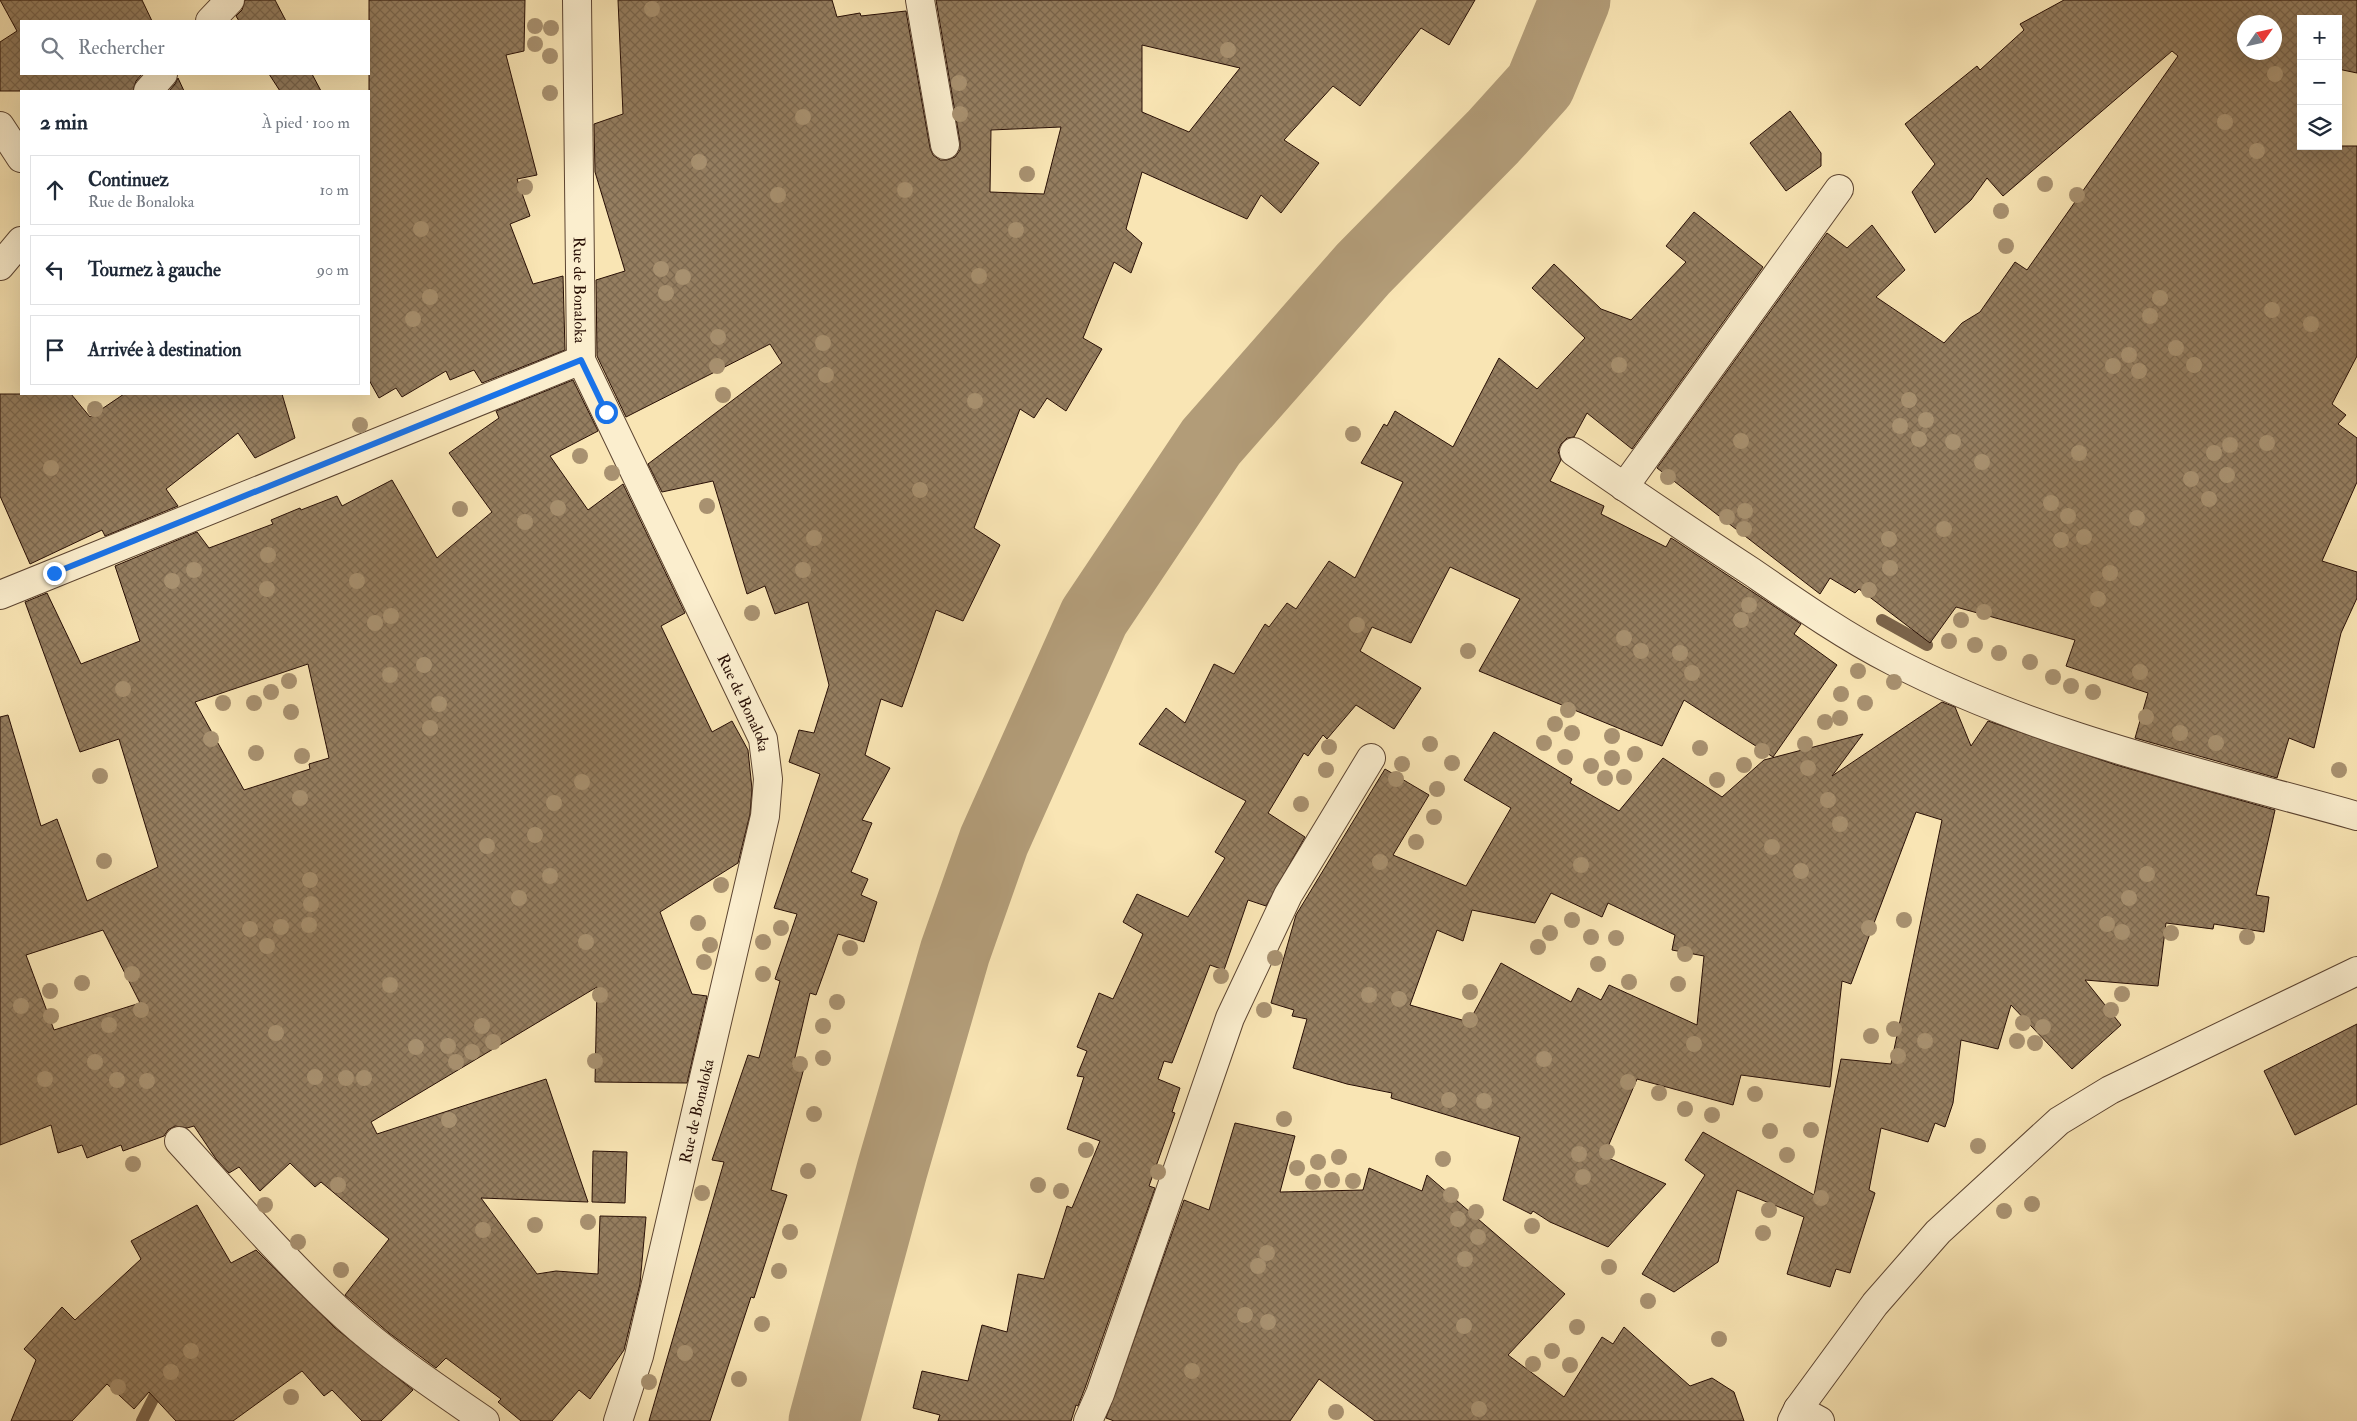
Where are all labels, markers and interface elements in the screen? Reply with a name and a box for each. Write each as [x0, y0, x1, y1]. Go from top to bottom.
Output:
north arrow [2237, 15, 2282, 60]
map controls [2297, 15, 2342, 150]
button: + [2297, 15, 2342, 60]
search box [20, 20, 370, 75]
icon: search [38, 34, 66, 62]
text: Rechercher [78, 36, 165, 60]
button: − [2297, 60, 2342, 105]
button: layers [2297, 105, 2342, 150]
text: 2 min [40, 109, 88, 136]
text: À pied · 100 m [262, 113, 350, 133]
text: Continuez [88, 168, 169, 192]
icon: ahead [41, 176, 69, 204]
text: 10 m [319, 180, 349, 200]
text: Rue de Bonaloka [88, 192, 194, 212]
street label: Rue de Bonaloka [569, 237, 590, 344]
icon: left [41, 256, 69, 284]
text: Tournez à gauche [88, 258, 221, 282]
text: 90 m [317, 260, 349, 280]
icon: arrive [41, 336, 69, 364]
text: Arrivée à destination [88, 338, 242, 362]
route start [595, 401, 618, 424]
route end [43, 562, 66, 585]
street label: Rue de Bonaloka [713, 651, 774, 753]
street label: Rue de Bonaloka [675, 1057, 719, 1165]

